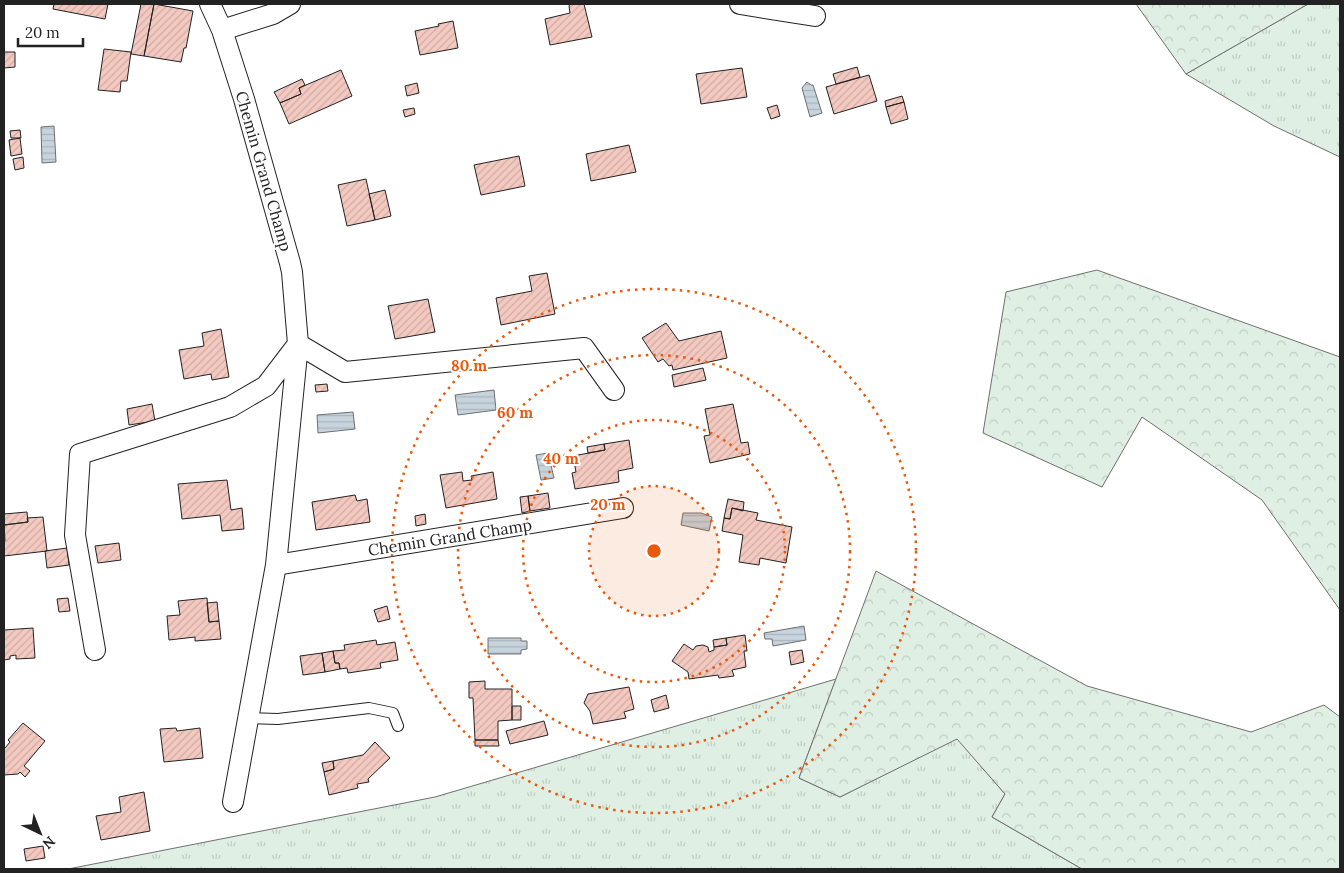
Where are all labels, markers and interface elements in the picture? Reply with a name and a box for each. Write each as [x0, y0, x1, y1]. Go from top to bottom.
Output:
scale bar [18, 15, 82, 47]
text: 20 m [25, 23, 60, 42]
street label: Chemin Grand Champ [232, 89, 296, 253]
text: 80 m [451, 356, 487, 375]
text: 60 m [497, 403, 533, 422]
text: 40 m [543, 449, 579, 468]
text: 20 m [590, 495, 626, 514]
street label: Chemin Grand Champ [367, 514, 533, 560]
centre of rings [645, 542, 663, 560]
north arrow [15, 808, 65, 858]
text: N [39, 832, 59, 853]

